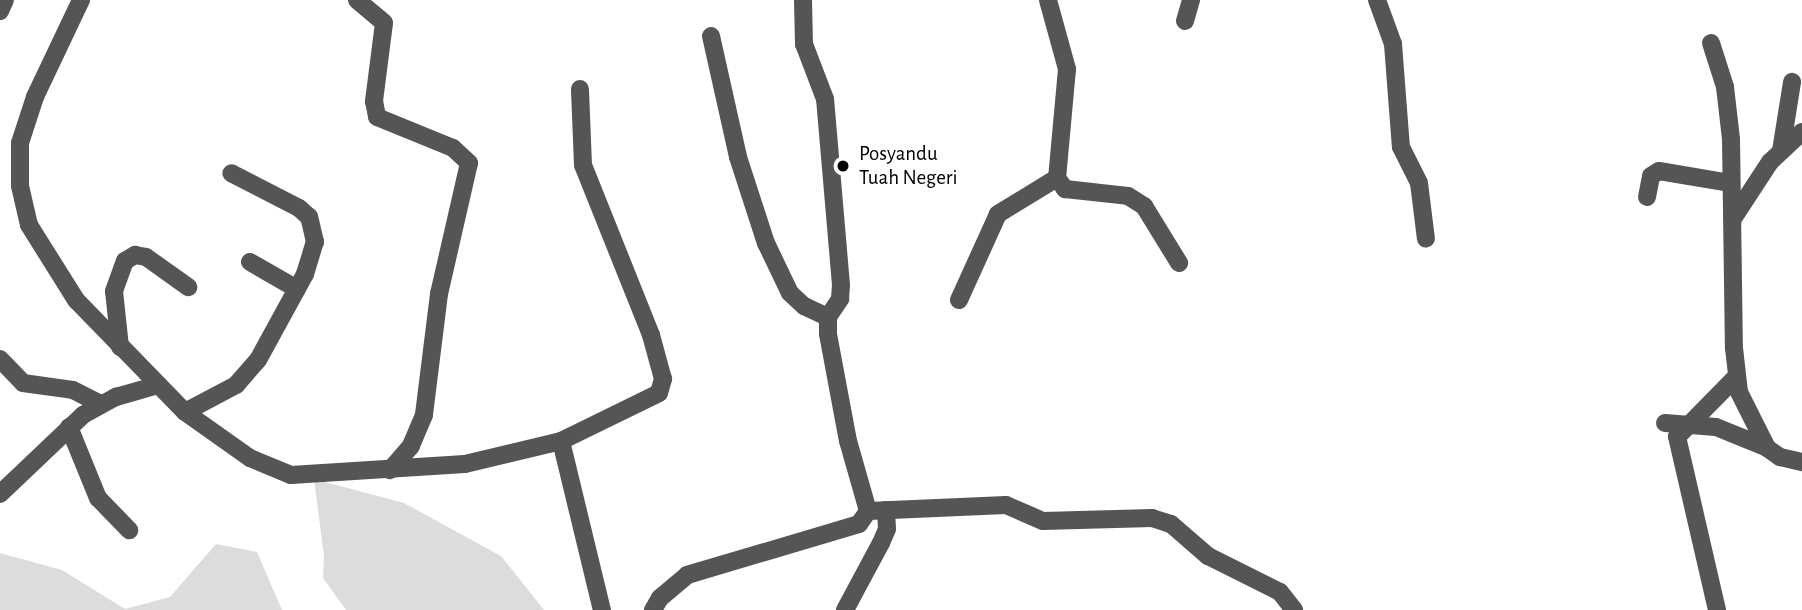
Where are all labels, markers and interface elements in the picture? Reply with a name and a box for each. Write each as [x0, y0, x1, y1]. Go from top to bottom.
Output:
place label: Posyandu Tuah Negeri [859, 141, 958, 191]
marker: Posyandu Tuah Negeri [833, 156, 853, 176]

